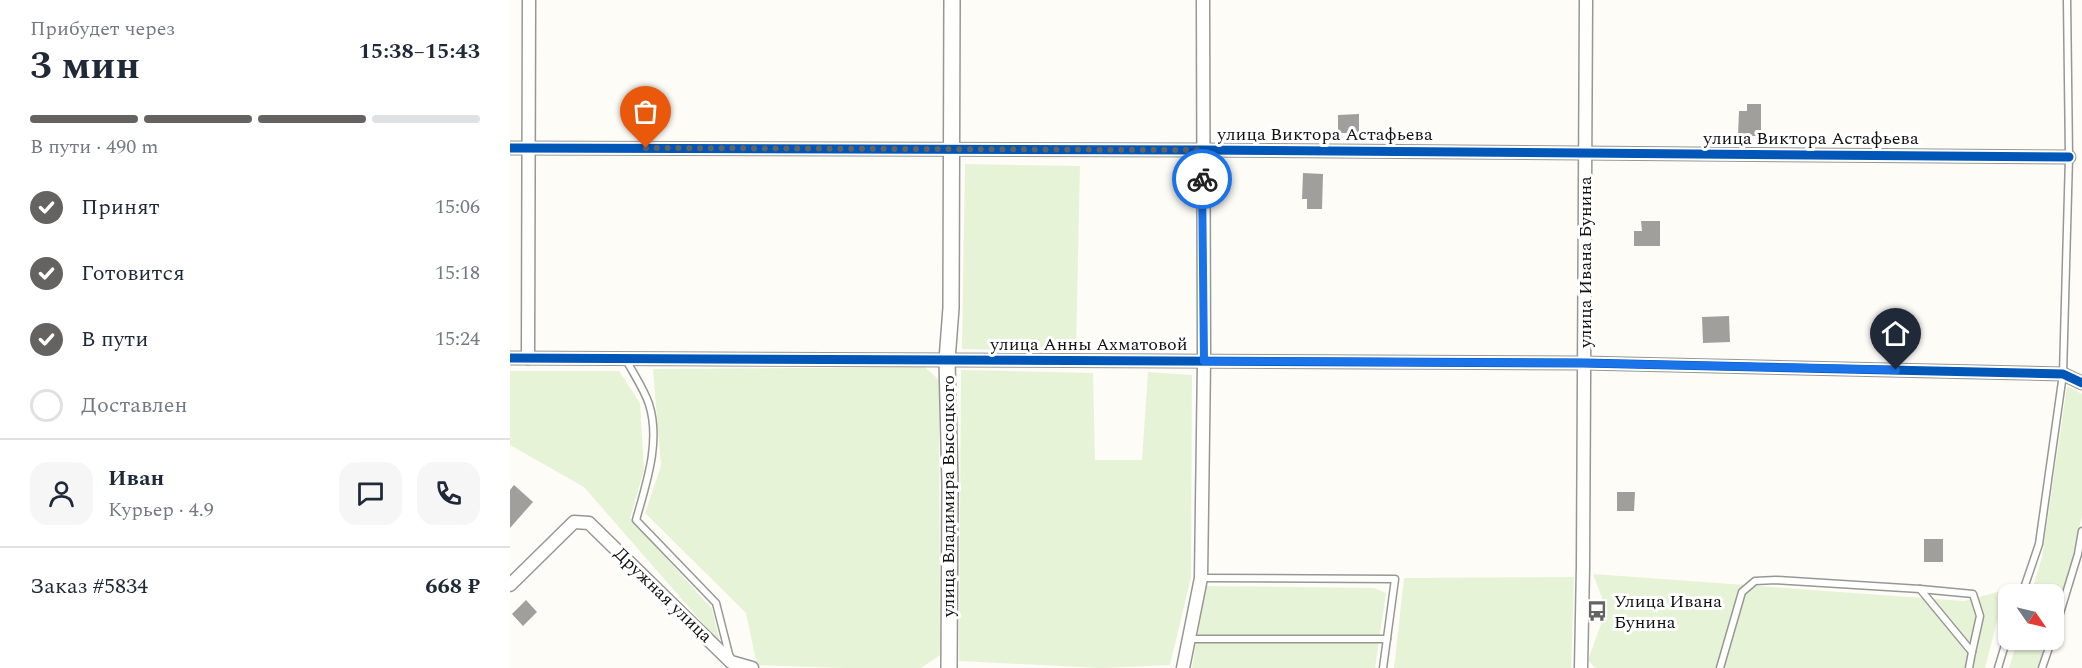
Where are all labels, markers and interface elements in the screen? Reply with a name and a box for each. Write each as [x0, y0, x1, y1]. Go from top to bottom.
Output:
text: Прибудет через [30, 14, 175, 44]
text: 15:38–15:43 [358, 35, 480, 68]
text: 3 мин [30, 37, 140, 96]
pin [620, 86, 671, 148]
icon: bag [629, 95, 662, 128]
street label: улица Виктора Астафьева [1216, 121, 1433, 148]
street label: улица Виктора Астафьева [1702, 125, 1919, 152]
text: В пути · 490 m [30, 132, 158, 162]
courier [1172, 149, 1232, 209]
icon: bike [1186, 163, 1219, 196]
street label: улица Ивана Бунина [1572, 176, 1599, 349]
icon: check [30, 191, 63, 224]
text: Принят [81, 191, 160, 224]
text: 15:06 [435, 192, 480, 222]
icon: check [30, 257, 63, 290]
text: Готовится [81, 257, 185, 290]
text: 15:18 [435, 258, 480, 288]
pin [1870, 308, 1921, 370]
icon: home [1879, 317, 1912, 350]
icon: check [30, 323, 63, 356]
text: В пути [81, 323, 148, 356]
text: 15:24 [435, 324, 480, 354]
street label: улица Анны Ахматовой [989, 331, 1188, 358]
street label: улица Владимира Высоцкого [935, 375, 962, 618]
text: Доставлен [81, 389, 188, 422]
button: person [30, 462, 93, 525]
text: Иван [108, 462, 164, 495]
button: chat [339, 462, 402, 525]
button: phone [417, 462, 480, 525]
text: Курьер · 4.9 [108, 495, 214, 525]
street label: Дружная улица [608, 541, 719, 649]
text: Заказ #5834 [30, 570, 148, 603]
text: 668 ₽ [425, 570, 480, 603]
north arrow [1998, 584, 2064, 650]
map controls [1998, 584, 2064, 650]
place label: Улица Ивана Бунина [1614, 588, 1722, 636]
bus stop icon: Улица Ивана Бунина [1585, 599, 1609, 623]

